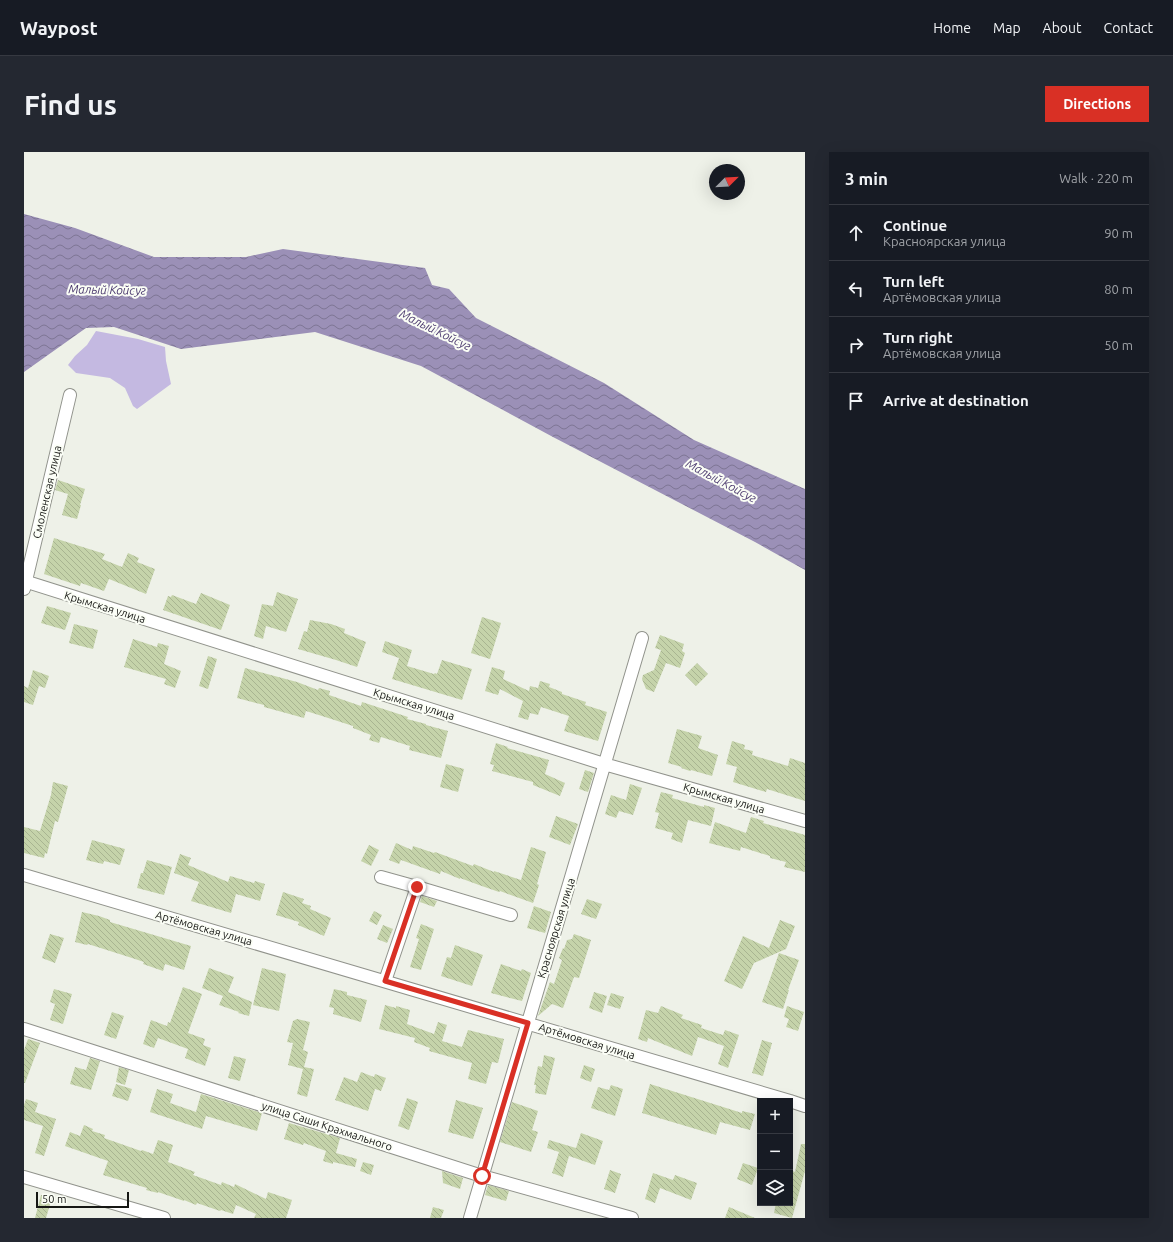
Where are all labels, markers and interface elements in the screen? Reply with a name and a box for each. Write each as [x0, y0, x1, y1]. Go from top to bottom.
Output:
text: Waypost [20, 17, 98, 39]
text: Home [933, 20, 971, 36]
text: Map [993, 20, 1021, 36]
text: About [1043, 20, 1082, 36]
text: Contact [1104, 20, 1153, 36]
button: Directions [1045, 86, 1149, 122]
text: Find us [24, 89, 117, 120]
north arrow [709, 164, 745, 200]
text: 3 min [845, 169, 888, 188]
text: Walk · 220 m [1059, 171, 1133, 185]
text: Continue [883, 217, 947, 234]
icon: ahead [845, 222, 867, 244]
text: 90 m [1104, 226, 1133, 240]
text: Красноярская улица [883, 234, 1006, 248]
text: Turn left [883, 273, 944, 290]
icon: left [845, 278, 867, 300]
water label: Малый Койсуг [68, 282, 146, 297]
text: 80 m [1104, 282, 1133, 296]
text: Артёмовская улица [883, 290, 1001, 304]
water label: Малый Койсуг [397, 307, 473, 352]
text: Turn right [883, 329, 953, 346]
icon: right [845, 334, 867, 356]
text: 50 m [1104, 338, 1133, 352]
text: Артёмовская улица [883, 346, 1001, 360]
icon: arrive [845, 390, 867, 412]
text: Arrive at destination [883, 392, 1029, 409]
street label: Смоленская улица [30, 444, 64, 540]
water label: Малый Койсуг [684, 457, 759, 505]
street label: Крымская улица [63, 589, 147, 625]
street label: Крымская улица [372, 686, 456, 722]
street label: Крымская улица [682, 781, 766, 815]
street label: Красноярская улица [535, 876, 577, 980]
route end [408, 878, 426, 896]
street label: Артёмовская улица [154, 908, 254, 948]
street label: Артёмовская улица [537, 1021, 637, 1061]
map controls [757, 1098, 793, 1206]
button: + [757, 1098, 793, 1134]
street label: улица Саши Крахмального [260, 1099, 394, 1153]
button: − [757, 1134, 793, 1170]
route start [473, 1167, 491, 1185]
button: layers [757, 1170, 793, 1206]
scale bar [36, 1190, 129, 1209]
text: 50 m [42, 1193, 66, 1205]

